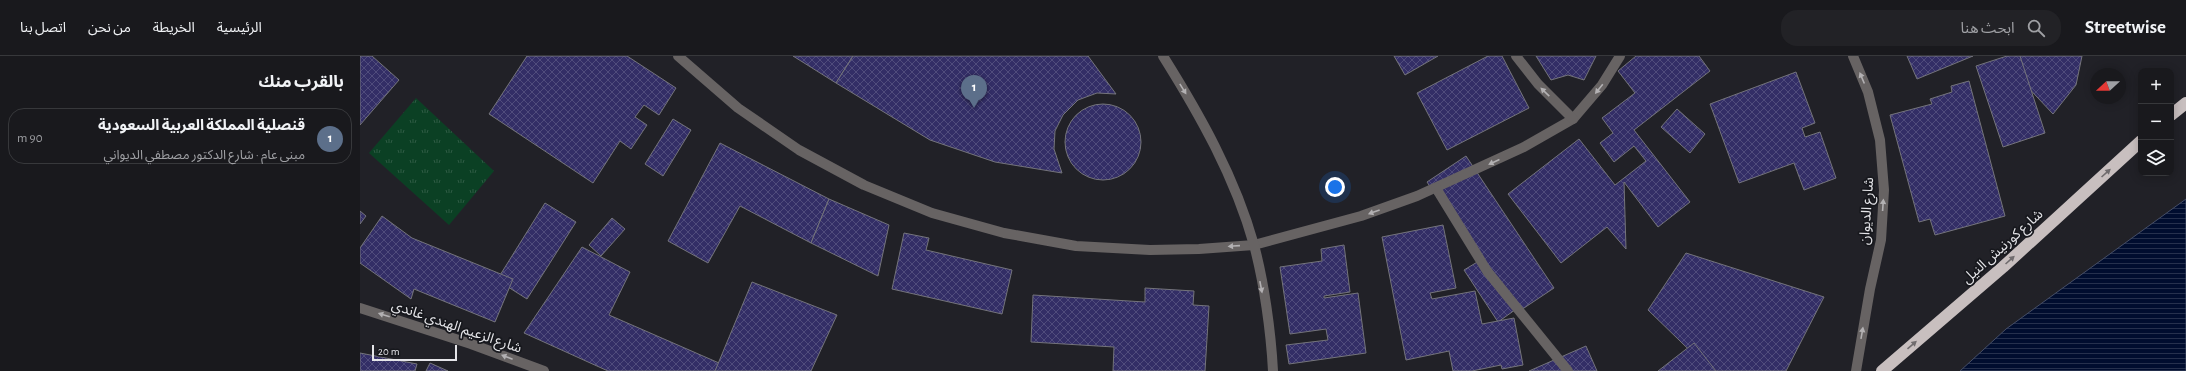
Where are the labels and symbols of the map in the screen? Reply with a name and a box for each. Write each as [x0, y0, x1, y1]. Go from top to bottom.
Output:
north arrow [2090, 68, 2126, 104]
one-way arrow [1859, 72, 1865, 83]
pin: 1 [961, 75, 987, 108]
one-way arrow [1180, 83, 1187, 95]
one-way arrow [1594, 83, 1603, 94]
one-way arrow [1540, 87, 1550, 97]
one-way arrow [1488, 159, 1499, 165]
one-way arrow [2101, 168, 2111, 178]
your location [1325, 177, 1345, 197]
street label: شارع الديوان [1858, 177, 1879, 246]
one-way arrow [1880, 199, 1887, 211]
street label: شارع كورنيش النيل [1960, 207, 2048, 289]
one-way arrow [1367, 209, 1379, 215]
one-way arrow [1228, 243, 1240, 250]
one-way arrow [2005, 256, 2015, 265]
one-way arrow [1259, 281, 1265, 293]
street label: شارع الزعيم الهندي غاندي [389, 298, 523, 359]
one-way arrow [378, 312, 390, 318]
one-way arrow [1859, 326, 1865, 339]
one-way arrow [1906, 341, 1917, 350]
scale bar [372, 343, 457, 362]
one-way arrow [501, 354, 513, 360]

